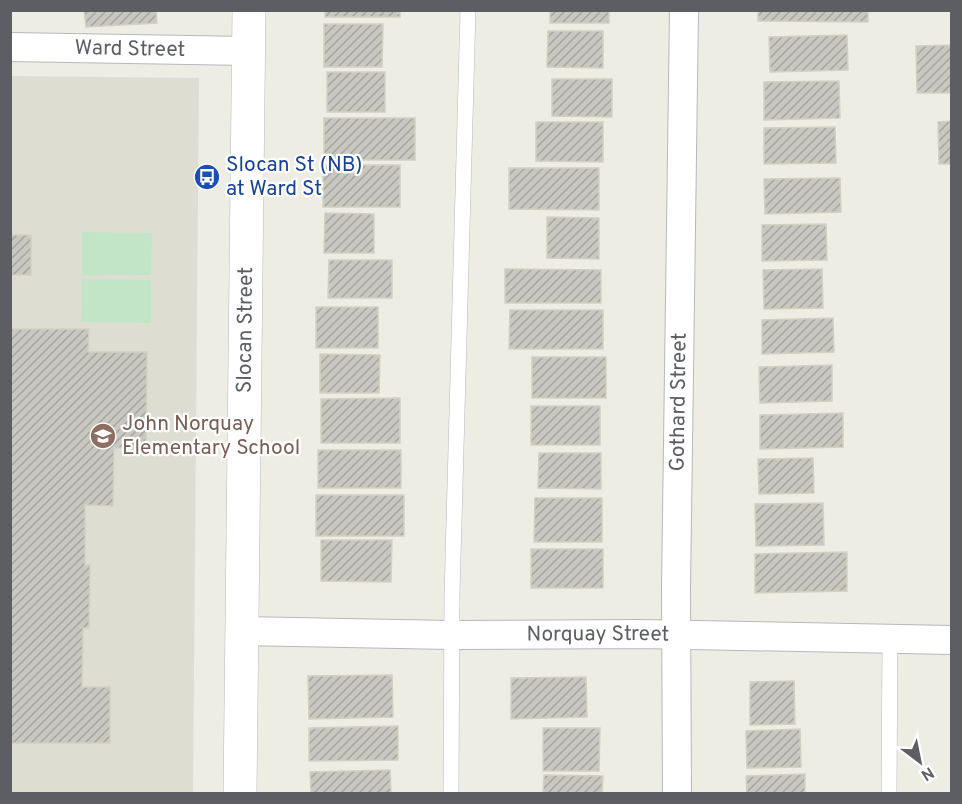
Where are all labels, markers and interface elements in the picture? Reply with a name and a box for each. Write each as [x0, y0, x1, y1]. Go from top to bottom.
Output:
street label: Ward Street [74, 35, 186, 63]
place label: Slocan St (NB) at Ward St [226, 152, 363, 203]
bus stop icon: Slocan St (NB) at Ward St [192, 162, 222, 192]
street label: Slocan Street [231, 267, 260, 393]
street label: Gothard Street [664, 332, 693, 472]
place label: John Norquay Elementary School [122, 411, 300, 462]
school or university icon: John Norquay Elementary School [88, 421, 118, 451]
street label: Norquay Street [526, 620, 670, 648]
north arrow [890, 732, 950, 792]
text: N [917, 761, 937, 785]

